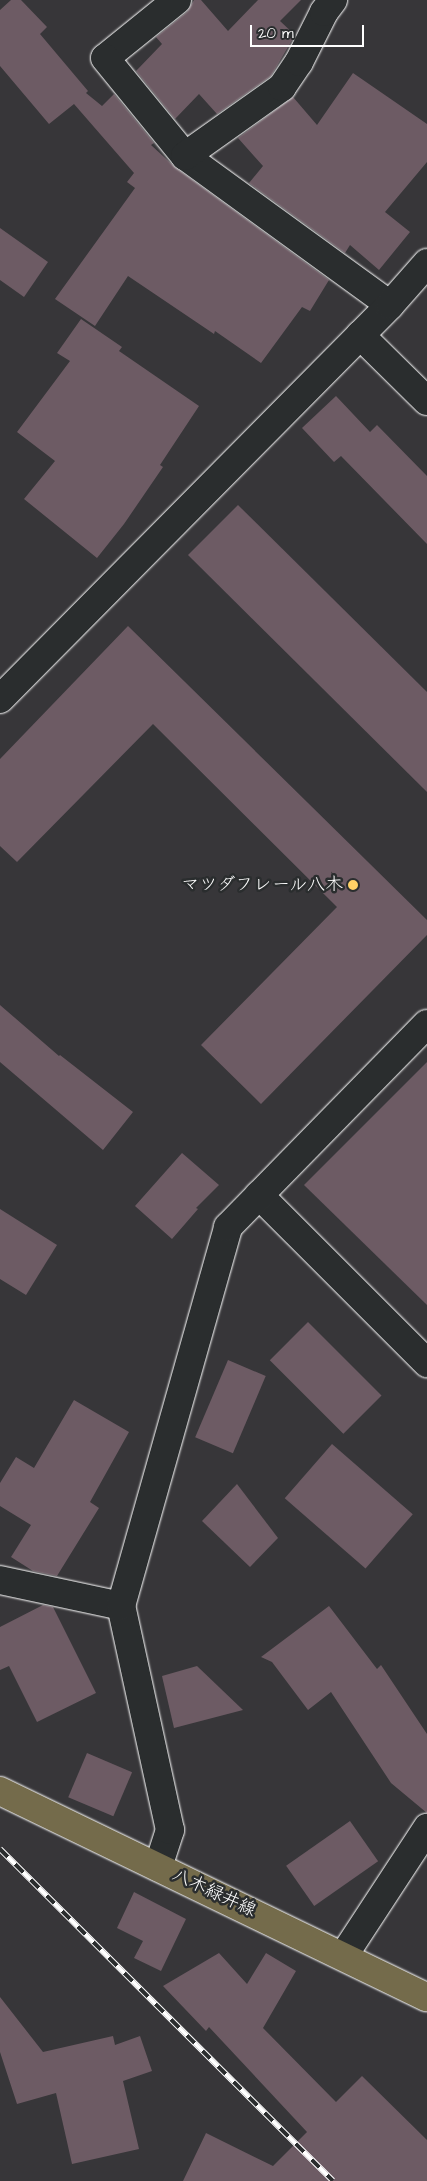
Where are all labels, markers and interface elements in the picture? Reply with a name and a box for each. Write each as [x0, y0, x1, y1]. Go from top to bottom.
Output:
scale bar [252, 15, 366, 47]
text: 20 m [258, 23, 294, 44]
place label: マツダフレール八木 [180, 874, 343, 896]
marker: マツダフレール八木 [347, 879, 359, 891]
street label: 八木緑井線 [169, 1864, 259, 1922]

